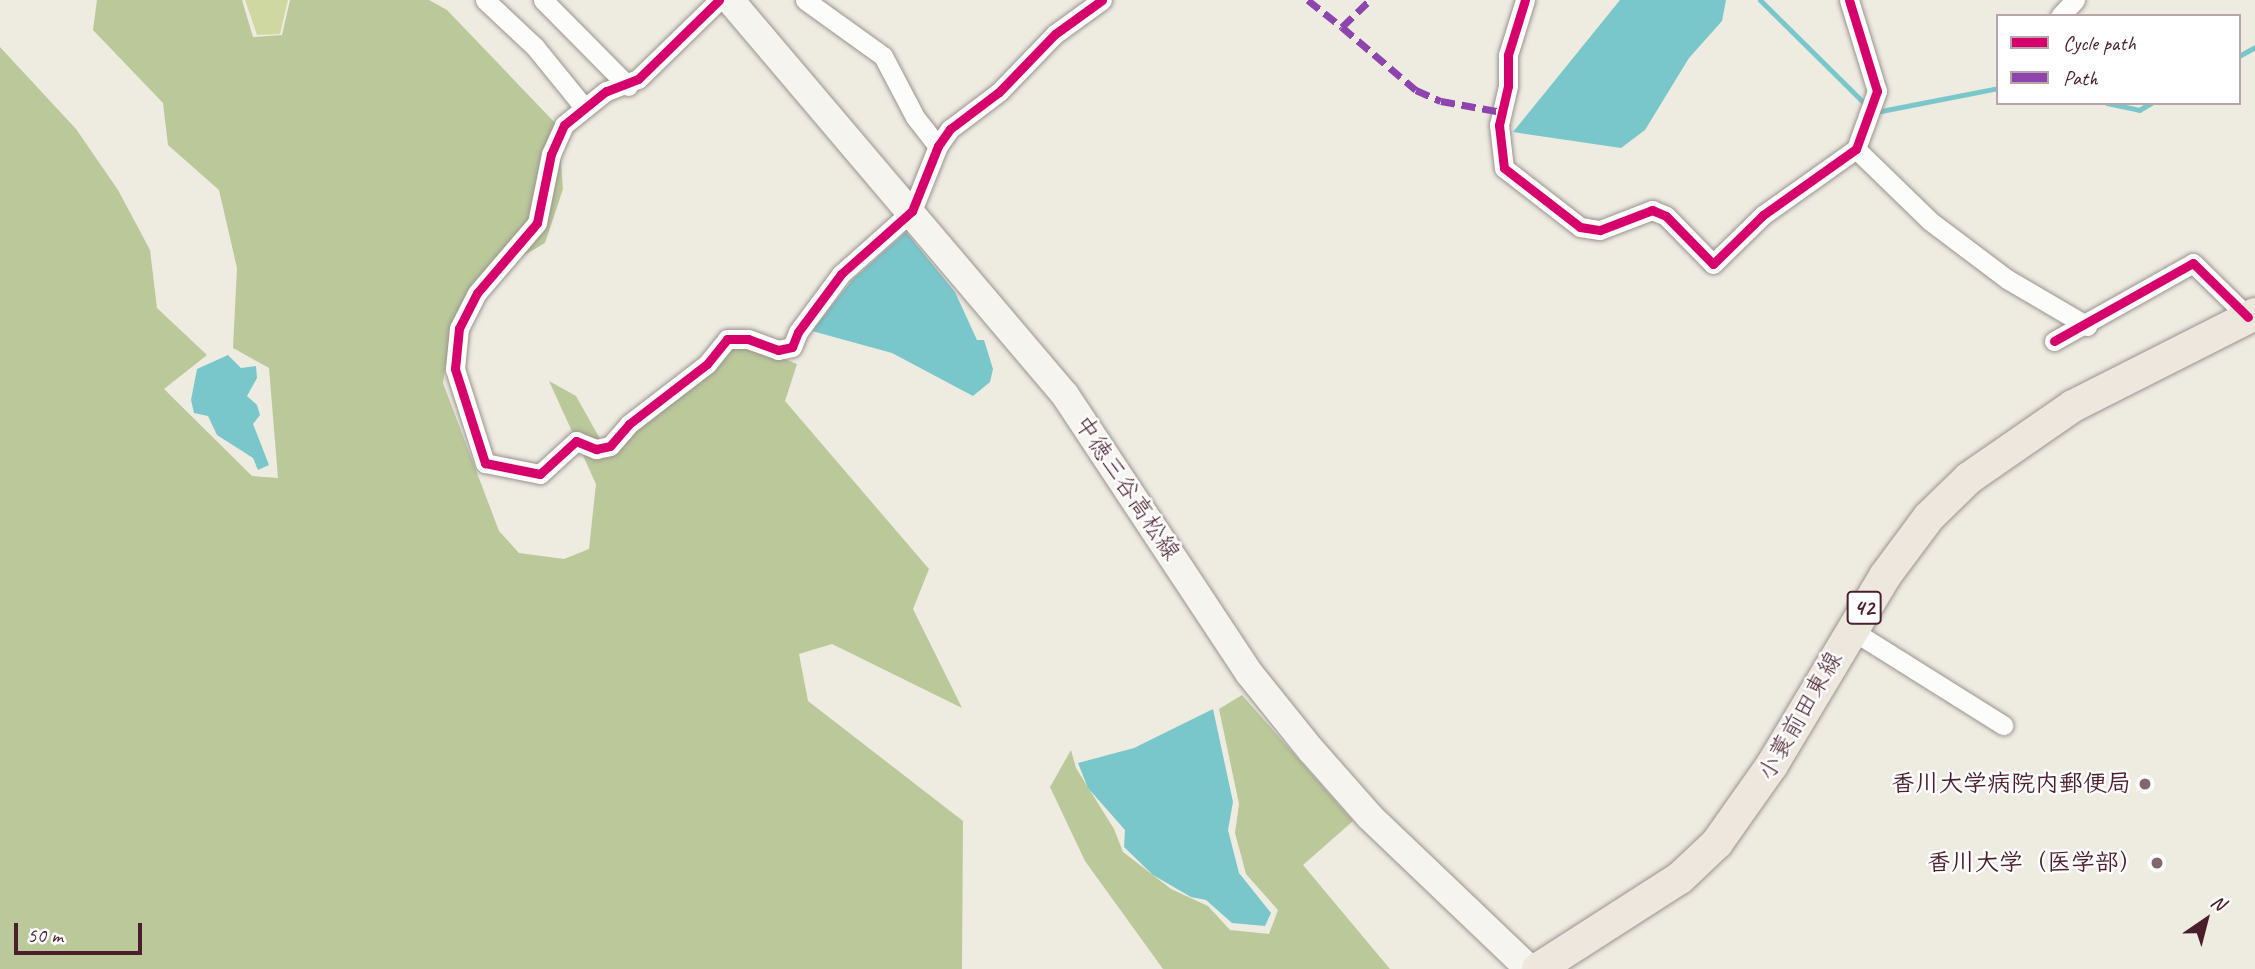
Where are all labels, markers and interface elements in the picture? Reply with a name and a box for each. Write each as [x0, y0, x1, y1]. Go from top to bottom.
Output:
legend [1996, 14, 2241, 105]
text: Cycle path [2063, 30, 2136, 56]
text: Path [2063, 65, 2098, 91]
street label: 中徳三谷高松線 [1068, 410, 1186, 566]
road number: 42 [1846, 588, 1882, 628]
street label: 小蓑前田東線 [1752, 646, 1848, 786]
place label: 香川大学病院内郵便局 [1891, 770, 2131, 798]
marker: 香川大学病院内郵便局 [2137, 776, 2153, 792]
place label: 香川大学（医学部） [1927, 849, 2143, 877]
marker: 香川大学（医学部） [2149, 855, 2165, 871]
north arrow [2171, 885, 2241, 955]
text: N [2206, 890, 2230, 916]
scale bar [18, 909, 145, 953]
text: 50 m [27, 922, 63, 948]

